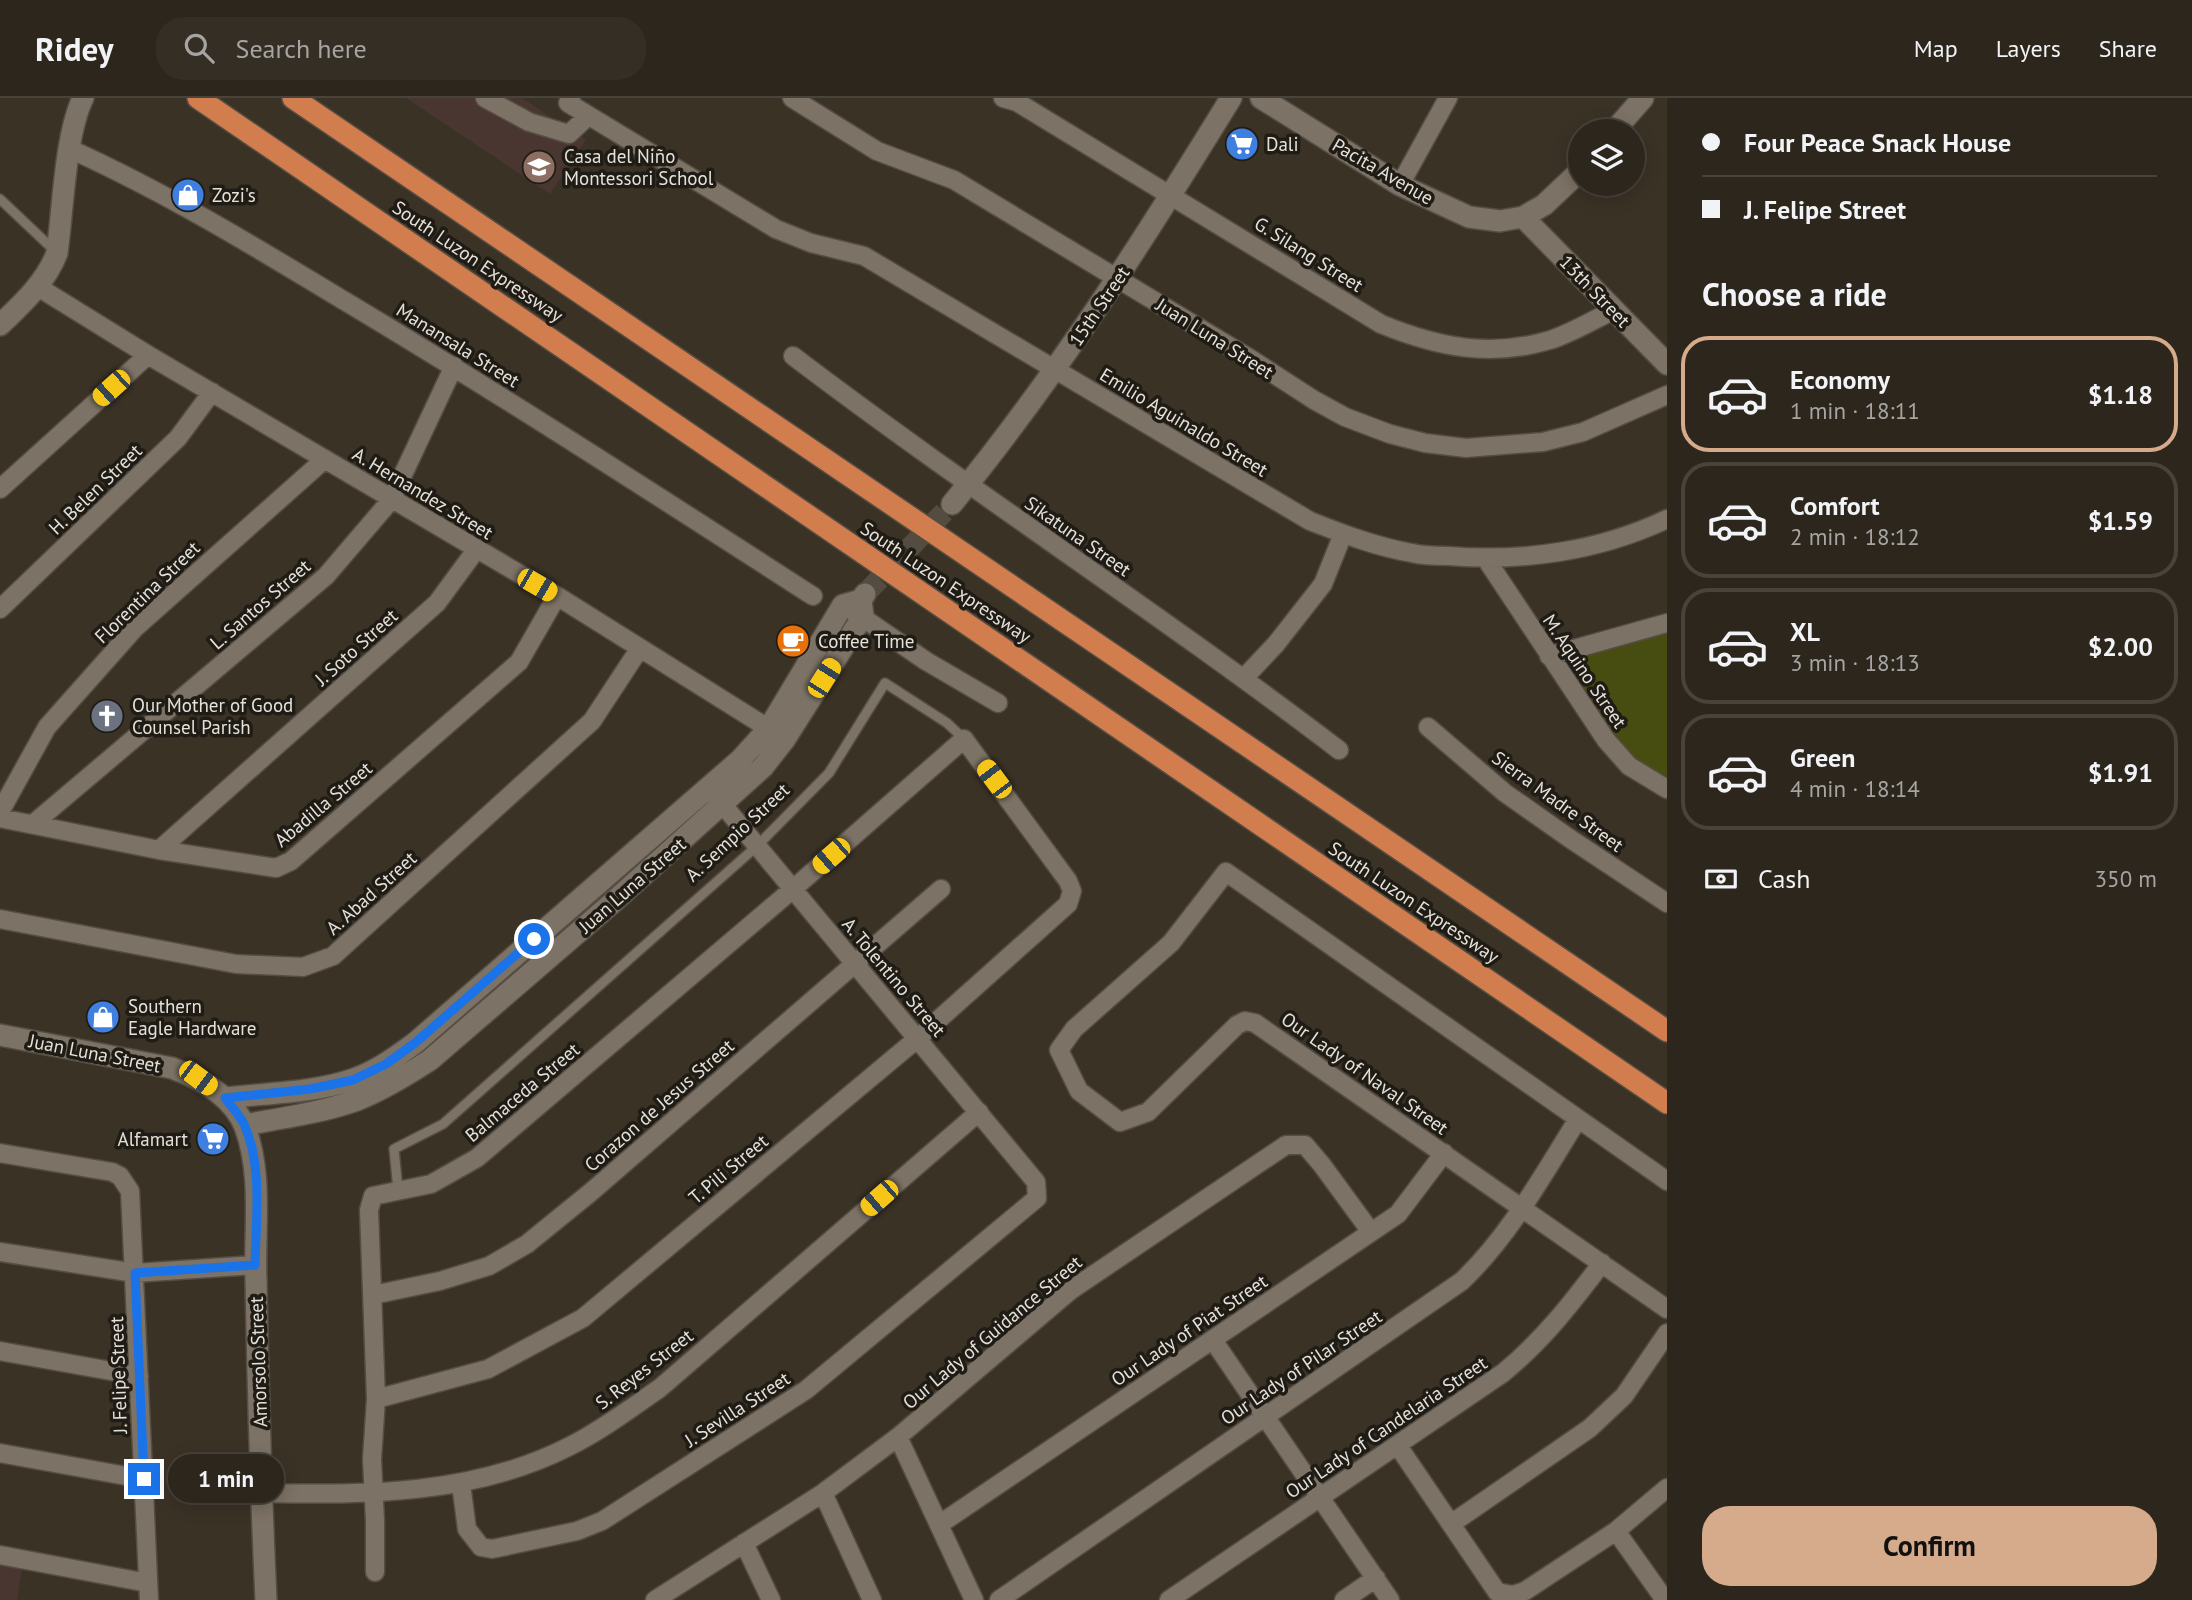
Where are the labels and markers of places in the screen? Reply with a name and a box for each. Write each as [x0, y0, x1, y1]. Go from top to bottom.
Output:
supermarket icon: Dali [1223, 125, 1261, 163]
place label: Dali [1266, 132, 1299, 156]
place label: Casa del Niño Montessori School [564, 144, 714, 190]
school or university icon: Casa del Niño Montessori School [520, 148, 558, 186]
shop icon: Zozi's [169, 176, 207, 214]
place label: Zozi's [212, 183, 256, 207]
cafe icon: Coffee Time [774, 622, 812, 660]
place label: Coffee Time [818, 629, 914, 653]
place label: Our Mother of Good Counsel Parish [132, 693, 293, 739]
church icon: Our Mother of Good Counsel Parish [88, 697, 126, 735]
place label: Southern Eagle Hardware [128, 994, 256, 1040]
shop icon: Southern Eagle Hardware [84, 998, 122, 1036]
supermarket icon: Alfamart [194, 1120, 232, 1158]
place label: Alfamart [118, 1127, 189, 1151]

